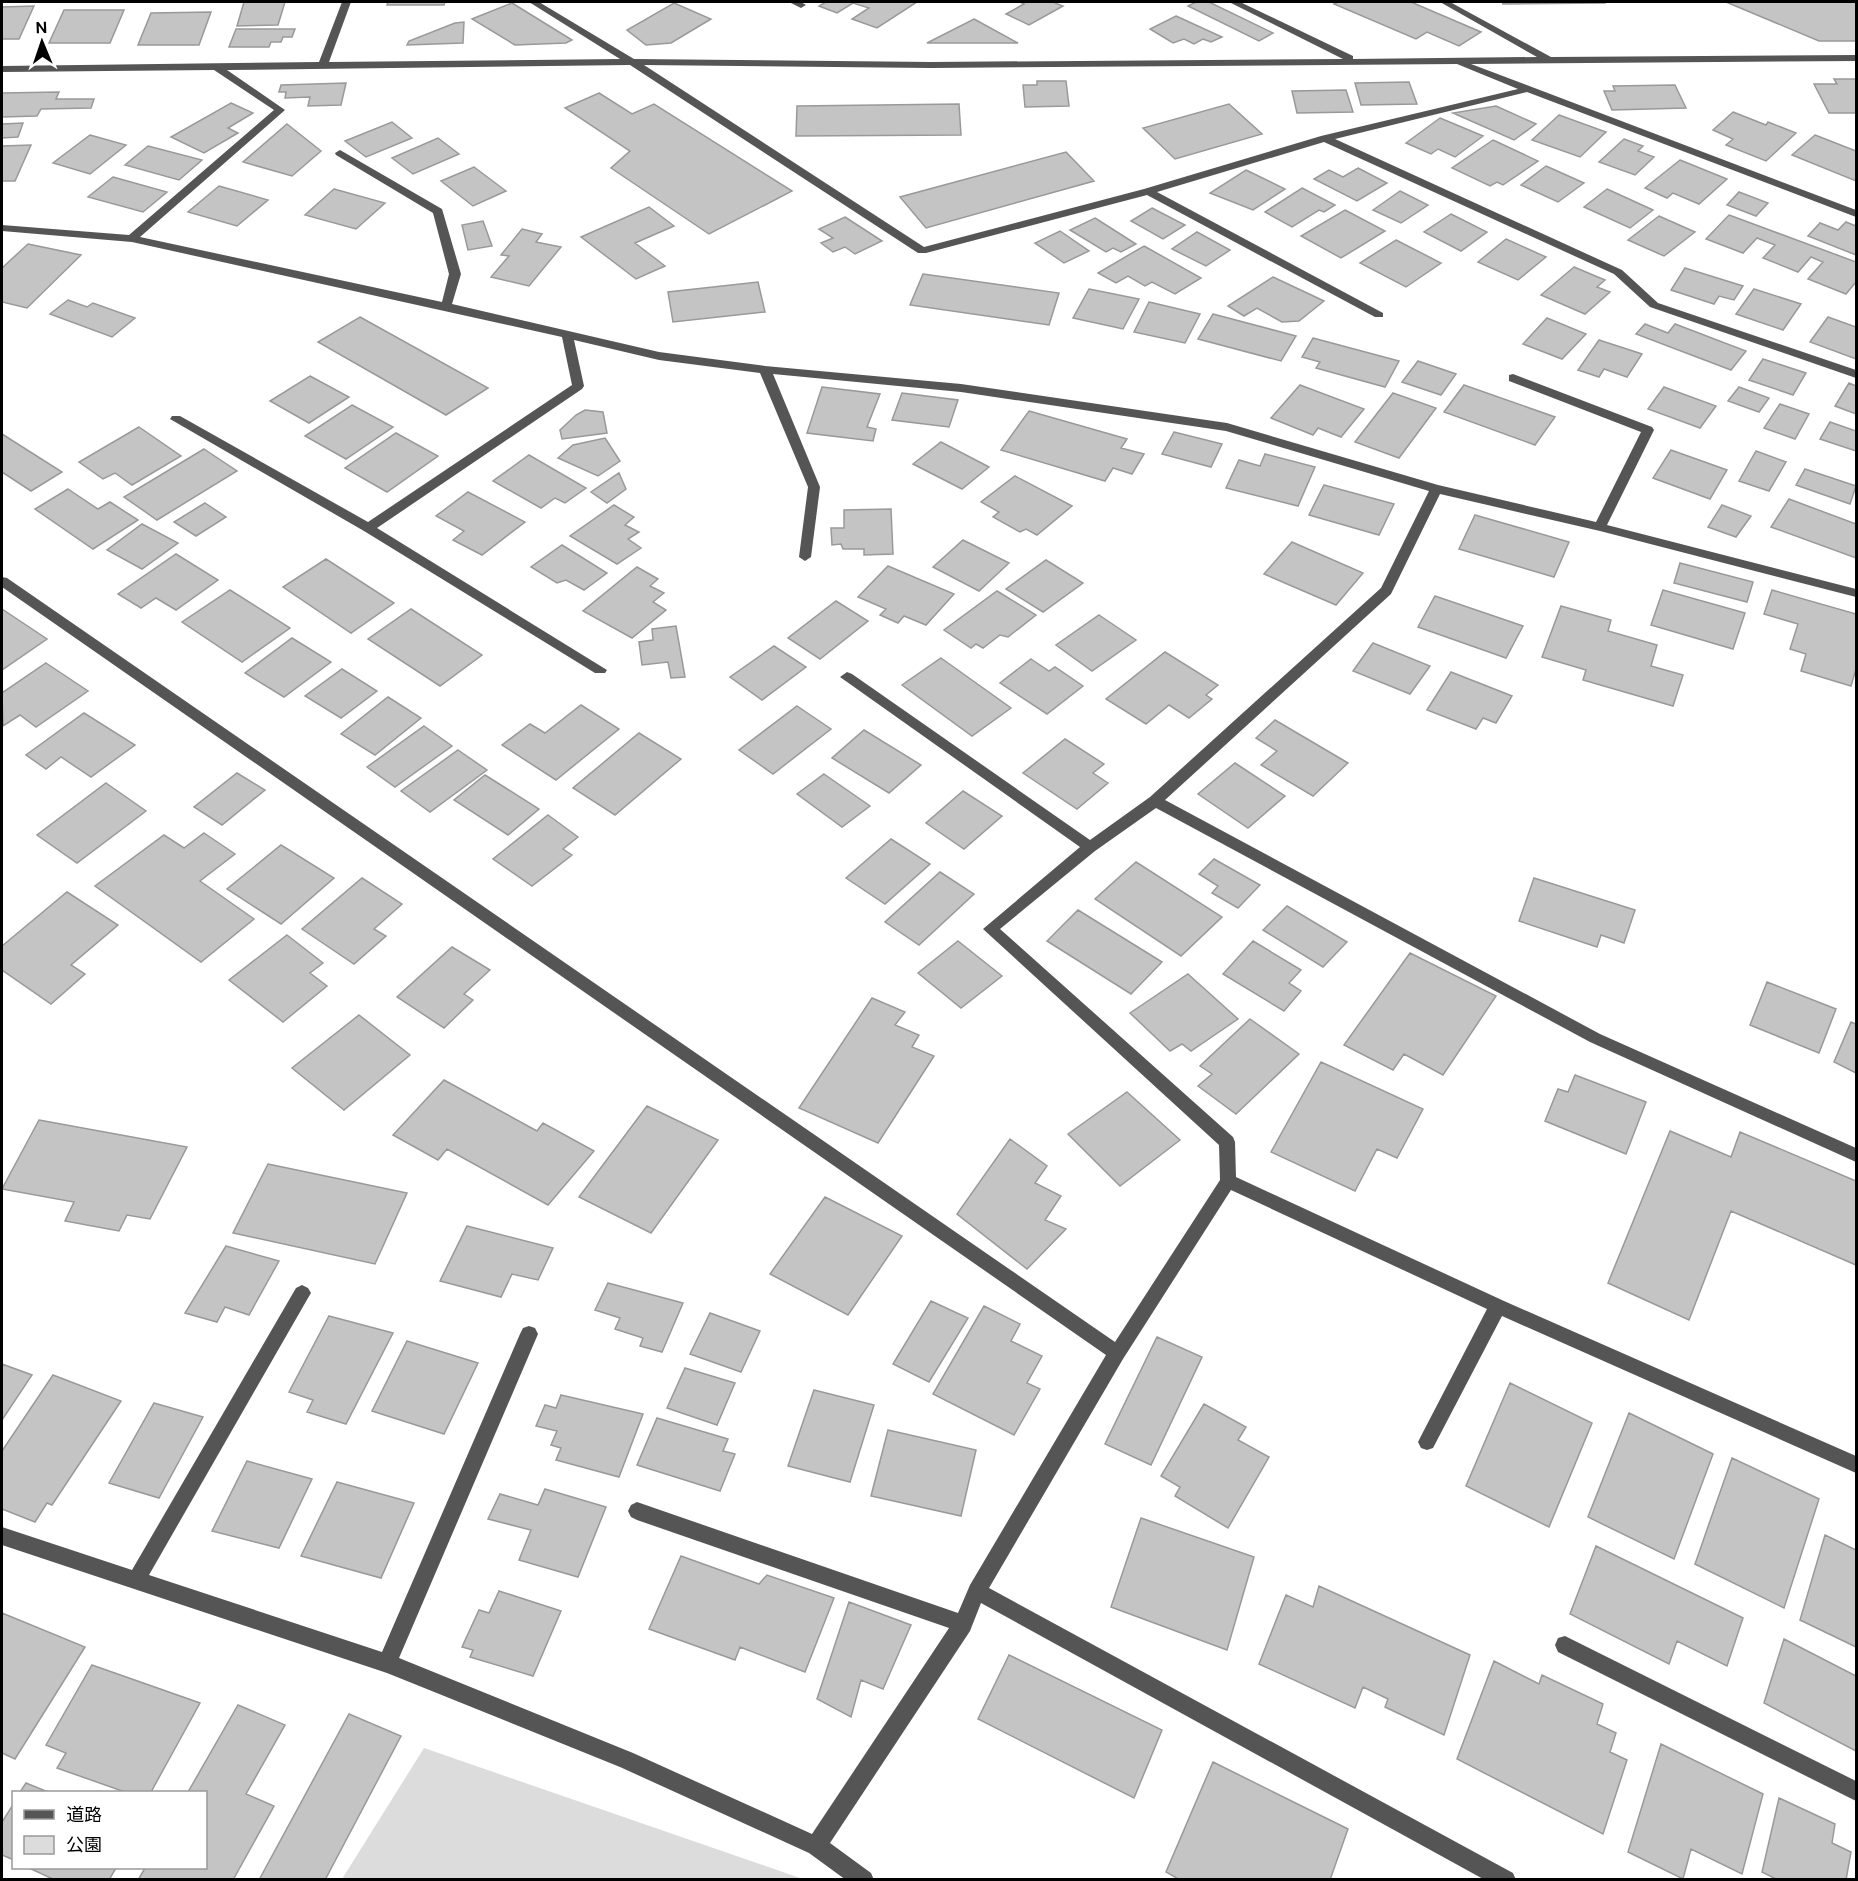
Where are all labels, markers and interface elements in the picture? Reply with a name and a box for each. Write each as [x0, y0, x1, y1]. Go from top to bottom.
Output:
north arrow [12, 12, 72, 72]
text: N [35, 17, 48, 38]
legend [12, 1791, 207, 1869]
text: 道路 [66, 1803, 102, 1827]
text: 公園 [66, 1833, 102, 1857]

